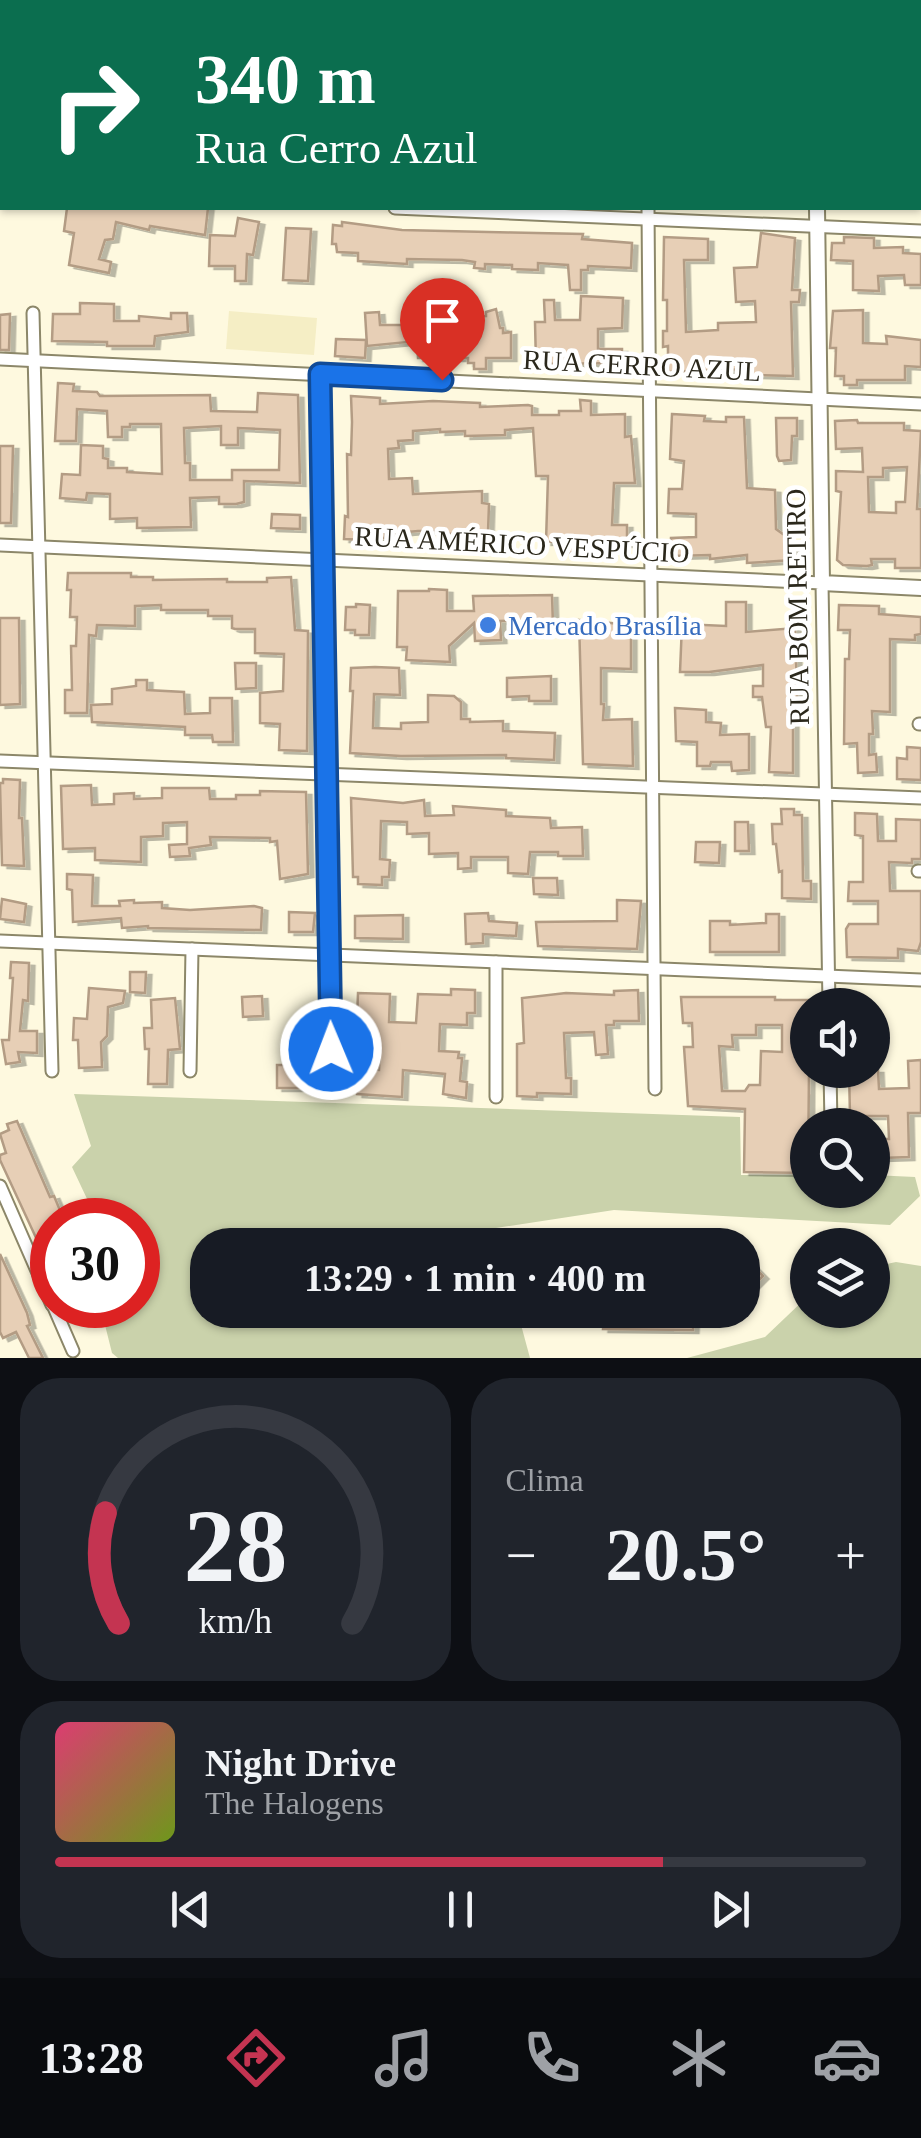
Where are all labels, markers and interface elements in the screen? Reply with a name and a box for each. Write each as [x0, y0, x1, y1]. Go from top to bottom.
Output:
icon: right [30, 40, 160, 170]
text: 340 m [195, 41, 376, 118]
text: Rua Cerro Azul [195, 123, 477, 173]
pin [400, 278, 485, 381]
icon: arrive [415, 293, 470, 348]
street label: RUA CERRO AZUL [522, 344, 762, 387]
street label: RUA BOM RETIRO [780, 489, 815, 725]
street label: RUA AMÉRICO VESPÚCIO [354, 520, 690, 569]
place label: Mercado Brasília [508, 610, 702, 641]
marker: Mercado Brasília [477, 614, 499, 636]
map controls [790, 988, 890, 1328]
button: sound [790, 988, 890, 1088]
position arrow [279, 997, 383, 1101]
button: search [790, 1108, 890, 1208]
speed limit sign: 30 [30, 1198, 160, 1328]
button: layers [790, 1228, 890, 1328]
text: 13:29 · 1 min · 400 m [304, 1257, 646, 1299]
text: Clima [506, 1462, 584, 1498]
text: 28 [183, 1488, 287, 1603]
text: 20.5° [605, 1513, 766, 1596]
text: − [506, 1525, 537, 1586]
text: + [835, 1525, 866, 1586]
text: km/h [199, 1601, 272, 1641]
text: Night Drive [205, 1742, 396, 1784]
text: The Halogens [205, 1785, 384, 1821]
icon: previous [163, 1882, 218, 1937]
icon: pause [433, 1882, 488, 1937]
icon: next [703, 1882, 758, 1937]
icon: directions [221, 2023, 291, 2093]
icon: music [369, 2023, 439, 2093]
icon: phone [517, 2023, 587, 2093]
icon: climate [664, 2023, 734, 2093]
icon: car [812, 2023, 882, 2093]
text: 13:28 [39, 2033, 144, 2083]

